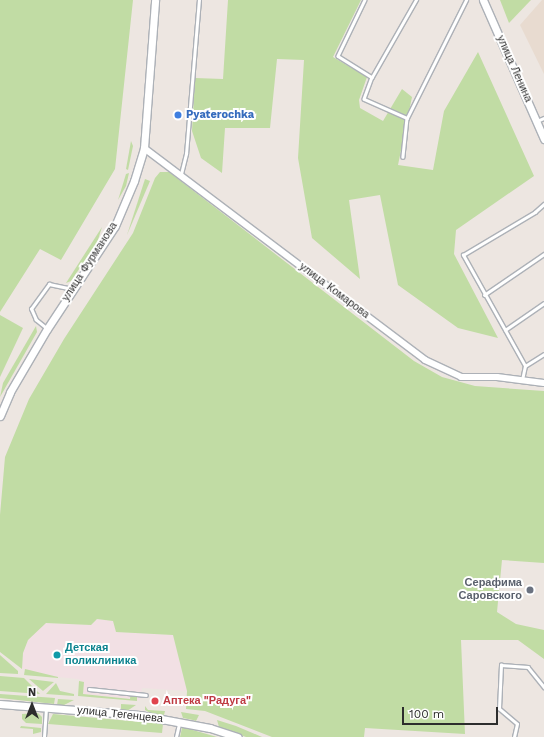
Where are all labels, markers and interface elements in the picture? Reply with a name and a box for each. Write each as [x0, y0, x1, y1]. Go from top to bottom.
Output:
street label: улица Ленина [493, 34, 535, 104]
place label: Pyaterochka [186, 108, 254, 122]
marker: Pyaterochka [173, 110, 183, 120]
street label: улица Фурманова [60, 220, 120, 304]
street label: улица Комарова [296, 260, 372, 322]
place label: Серафима Саровского [459, 577, 522, 603]
marker: Серафима Саровского [525, 585, 535, 595]
place label: Детская поликлиника [65, 642, 136, 668]
marker: Детская поликлиника [52, 650, 62, 660]
north arrow [12, 685, 52, 725]
text: N [28, 686, 36, 699]
place label: Аптека "Радуга" [163, 694, 251, 708]
marker: Аптека "Радуга" [150, 696, 160, 706]
scale bar [404, 699, 500, 725]
street label: улица Тегенцева [76, 704, 164, 726]
text: 100 m [409, 707, 444, 721]

